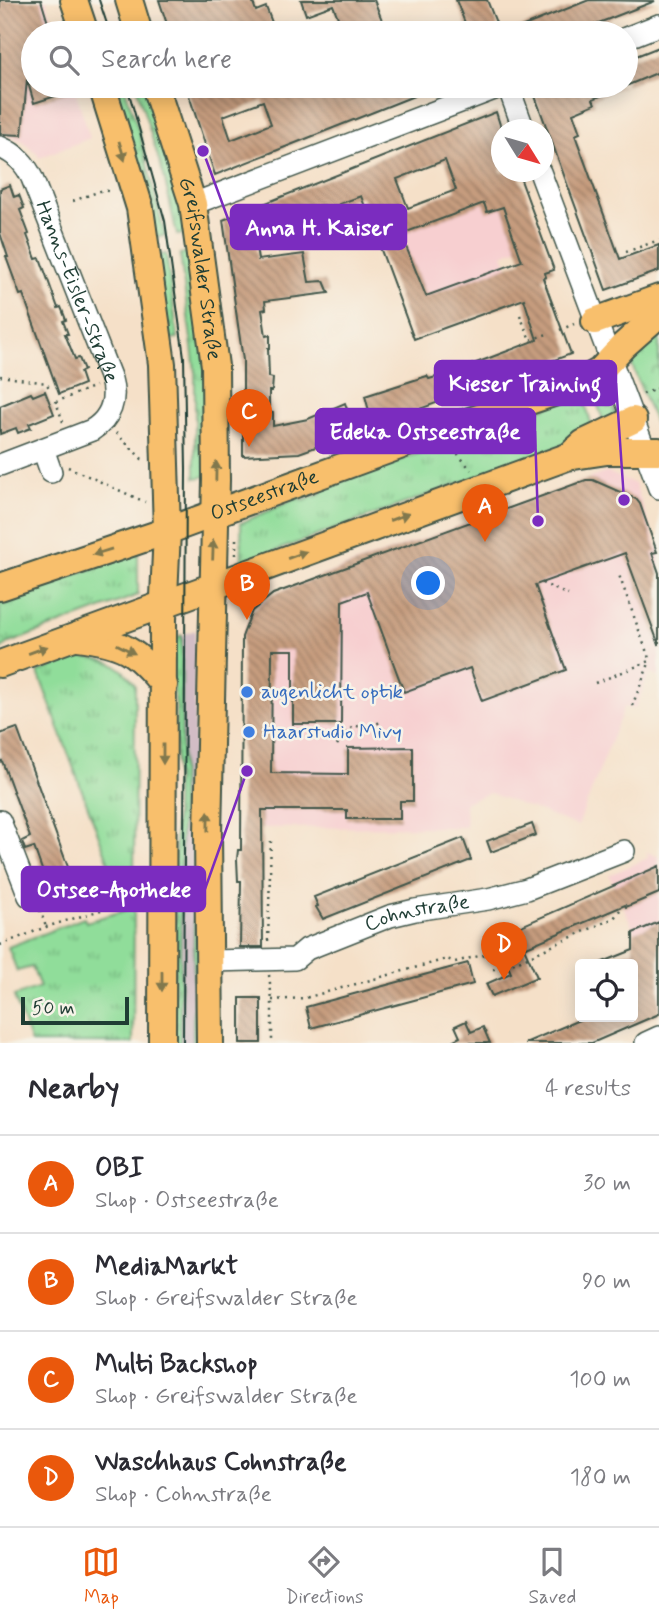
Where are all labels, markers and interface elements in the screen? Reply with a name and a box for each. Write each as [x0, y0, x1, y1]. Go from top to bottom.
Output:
search box [21, 21, 638, 98]
icon: search [45, 41, 83, 79]
text: Search here [101, 43, 232, 77]
north arrow [491, 119, 554, 182]
one-way arrow [118, 141, 128, 162]
street label: Greifswalder Straße [171, 173, 228, 362]
street label: Hanns-Eisler-Straße [28, 197, 125, 387]
callout: Anna H. Kaiser [231, 205, 406, 249]
text: Anna H. Kaiser [245, 214, 394, 244]
callout: Kieser Training [435, 361, 616, 405]
text: Kieser Training [449, 370, 601, 403]
pin: C [226, 389, 272, 447]
callout: Edeka Ostseestraße [316, 409, 535, 453]
text: Edeka Ostseestraße [329, 418, 521, 448]
one-way arrow [210, 460, 222, 482]
street label: Ostseestraße [207, 463, 323, 528]
pin: A [462, 484, 508, 542]
one-way arrow [389, 511, 410, 522]
one-way arrow [208, 539, 219, 561]
one-way arrow [91, 547, 112, 558]
one-way arrow [286, 549, 307, 560]
pin: B [224, 562, 270, 620]
your location [411, 566, 445, 600]
one-way arrow [27, 644, 48, 655]
one-way arrow [116, 644, 136, 655]
place label: augenlicht optik [261, 678, 404, 706]
marker: augenlicht optik [239, 684, 255, 700]
place label: Haarstudio Mivy [263, 718, 402, 746]
marker: Haarstudio Mivy [241, 724, 257, 740]
one-way arrow [157, 743, 169, 765]
one-way arrow [202, 810, 214, 832]
callout: Ostsee-Apotheke [22, 867, 205, 911]
text: Ostsee-Apotheke [37, 876, 191, 907]
street label: Cohnstraße [360, 888, 471, 939]
pin: D [481, 922, 527, 980]
map controls [575, 959, 638, 1022]
button: locate [575, 959, 638, 1022]
one-way arrow [156, 970, 168, 992]
scale bar [21, 994, 130, 1026]
text: 50 m [32, 996, 75, 1021]
text: Nearby [28, 1069, 119, 1108]
text: 4 results [545, 1074, 631, 1104]
text: OBI [95, 1152, 144, 1186]
text: A [43, 1169, 59, 1199]
text: 30 m [583, 1169, 631, 1199]
text: Shop · Ostseestraße [95, 1186, 279, 1216]
text: MediaMarkt [95, 1250, 238, 1284]
text: B [44, 1267, 58, 1297]
text: 90 m [582, 1267, 631, 1297]
text: Shop · Greifswalder Straße [95, 1284, 358, 1314]
text: Multi Backshop [95, 1348, 258, 1382]
text: C [43, 1365, 59, 1395]
text: 100 m [569, 1365, 631, 1395]
text: Shop · Greifswalder Straße [95, 1382, 358, 1412]
text: Waschhaus Cohnstraße [95, 1446, 347, 1480]
text: D [43, 1463, 59, 1493]
text: 180 m [570, 1463, 631, 1493]
text: Shop · Cohnstraße [95, 1480, 272, 1510]
tab: Map [82, 1543, 120, 1610]
tab: Directions [285, 1543, 364, 1610]
tab: Saved [528, 1543, 576, 1610]

